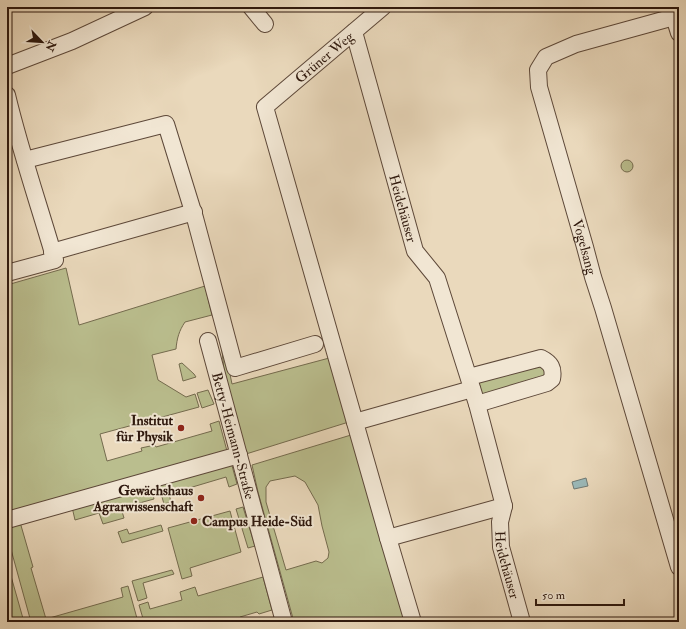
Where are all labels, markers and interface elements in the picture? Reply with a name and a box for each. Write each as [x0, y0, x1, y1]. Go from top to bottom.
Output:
north arrow [22, 22, 62, 62]
street label: Grüner Weg [292, 27, 358, 87]
text: N [42, 38, 59, 54]
street label: Heidehäuser [385, 172, 420, 245]
street label: Vogelsang [569, 218, 600, 278]
street label: Betty-Heimann-Straße [208, 370, 258, 501]
place label: Institut für Physik [116, 412, 173, 446]
marker: Institut für Physik [176, 423, 186, 433]
place label: Gewächshaus Agrarwissenschaft [92, 482, 193, 516]
marker: Gewächshaus Agrarwissenschaft [196, 493, 206, 503]
place label: Campus Heide-Süd [202, 513, 312, 531]
marker: Campus Heide-Süd [189, 516, 199, 526]
street label: Heidehäuser [491, 530, 523, 602]
scale bar [536, 581, 624, 607]
text: 50 m [542, 588, 566, 603]

